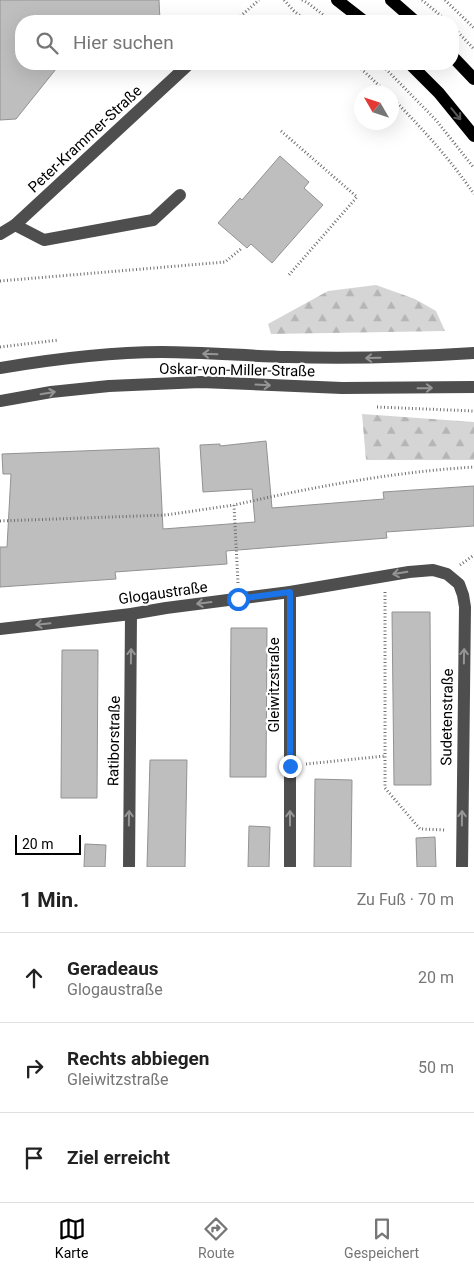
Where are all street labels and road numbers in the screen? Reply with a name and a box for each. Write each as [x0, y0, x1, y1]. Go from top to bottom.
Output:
street label: Peter-Krammer-Straße [24, 82, 146, 196]
street label: Oskar-von-Miller-Straße [159, 360, 315, 380]
street label: Glogaustraße [117, 578, 209, 608]
street label: Gleiwitzstraße [265, 637, 283, 733]
street label: Sudetenstraße [437, 668, 457, 766]
street label: Ratiborstraße [104, 696, 124, 786]

